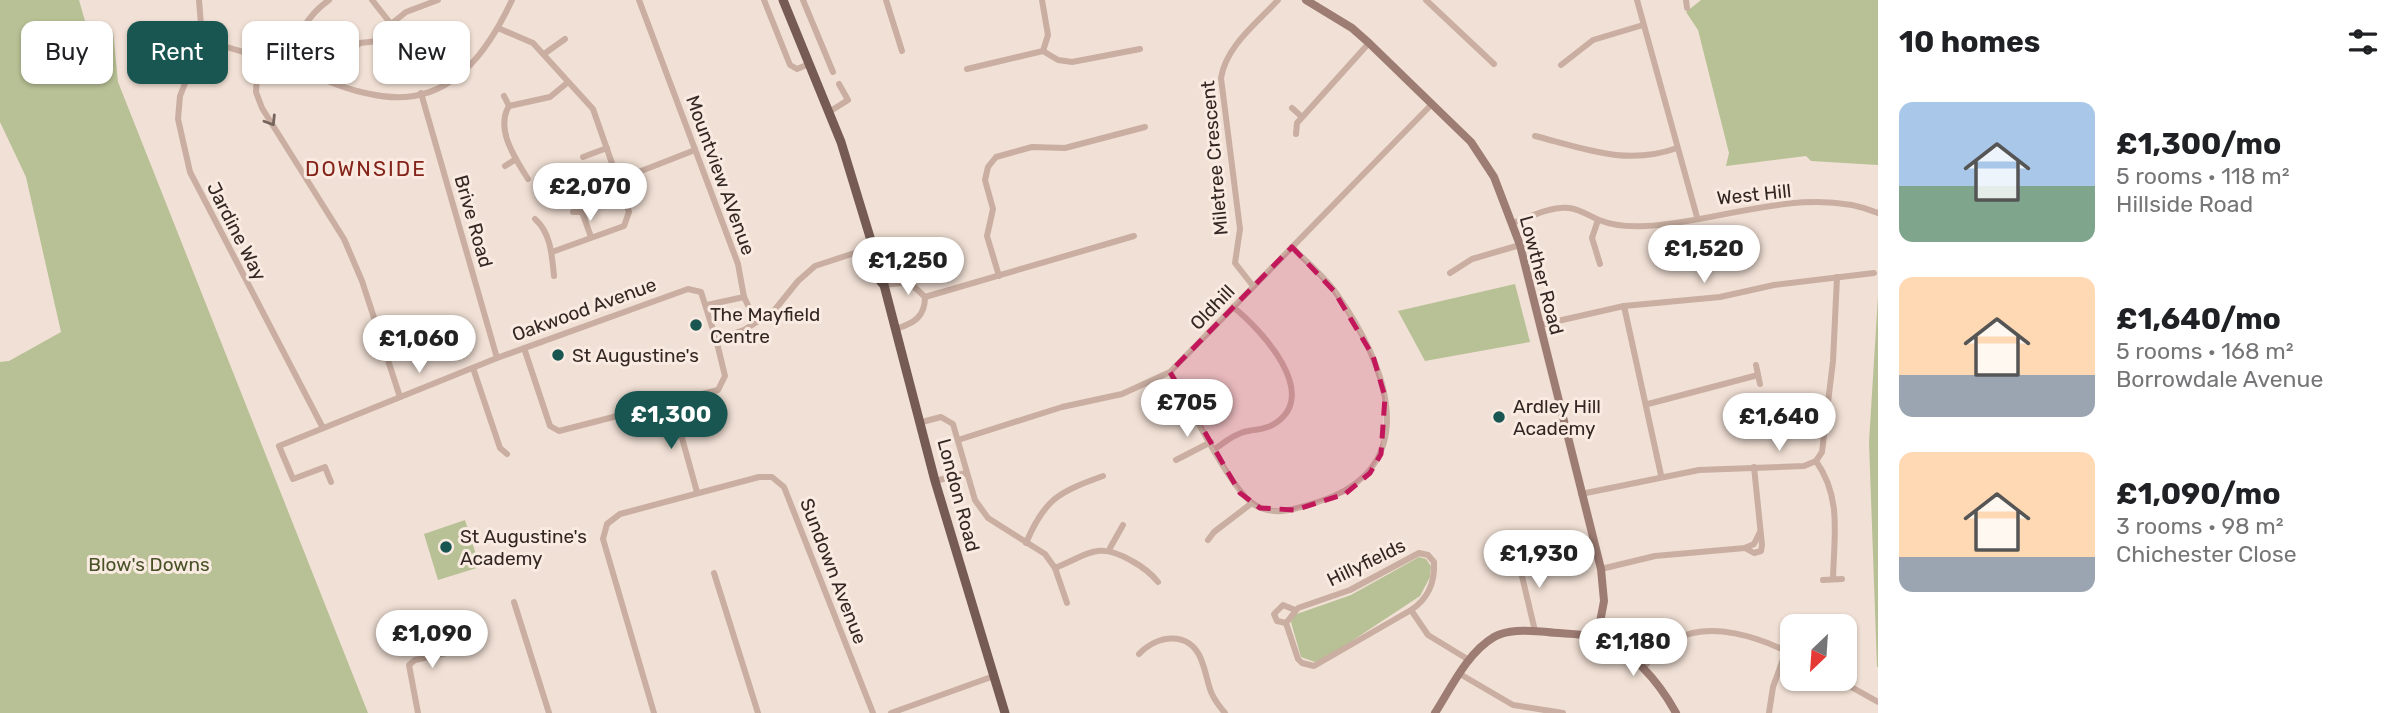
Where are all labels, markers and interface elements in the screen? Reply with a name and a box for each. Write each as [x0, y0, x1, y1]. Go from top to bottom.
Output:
chip: Buy [21, 21, 113, 84]
chip: Rent [127, 21, 228, 84]
chip: Filters [242, 21, 359, 84]
chip: New [373, 21, 470, 84]
icon: filters [2344, 23, 2382, 61]
text: 10 homes [1899, 24, 2040, 60]
street label: Miletree Crescent [1196, 79, 1233, 236]
street label: Mountview AVenue [681, 92, 760, 258]
one-way arrow [262, 113, 275, 126]
text: £1,300/mo [2116, 126, 2281, 162]
icon: home [1955, 130, 2039, 214]
district label: DOWNSIDE [305, 156, 427, 181]
text: 5 rooms · 118 m² [2116, 162, 2290, 190]
pin: £2,070 [533, 164, 647, 223]
street label: Brive Road [449, 172, 498, 270]
text: £2,070 [549, 172, 631, 200]
street label: Jardine Way [202, 178, 271, 284]
street label: West Hill [1716, 179, 1792, 210]
text: Hillside Road [2116, 190, 2253, 218]
street label: Lowther Road [1515, 213, 1568, 337]
pin: £1,520 [1647, 226, 1761, 285]
text: £1,520 [1664, 234, 1744, 262]
pin: £1,250 [851, 238, 965, 297]
text: £1,250 [868, 246, 948, 274]
street label: Oakwood Avenue [509, 273, 659, 346]
street label: Oldhill [1185, 280, 1239, 335]
text: £1,640/mo [2116, 301, 2281, 337]
place label: The Mayfield Centre [710, 303, 820, 348]
icon: home [1955, 305, 2039, 389]
pin: £1,060 [362, 316, 476, 375]
marker: The Mayfield Centre [688, 317, 704, 333]
text: £1,060 [379, 324, 459, 352]
text: 5 rooms · 168 m² [2116, 337, 2294, 365]
place label: St Augustine's [572, 344, 699, 367]
marker: St Augustine's [550, 347, 566, 363]
text: Borrowdale Avenue [2116, 365, 2323, 393]
pin: £705 [1146, 380, 1228, 439]
text: £705 [1157, 388, 1217, 416]
pin: £1,300 [614, 392, 728, 451]
pin: £1,640 [1722, 393, 1836, 453]
place label: Ardley Hill Academy [1513, 395, 1601, 440]
text: £1,300 [631, 400, 711, 428]
text: £1,640 [1739, 402, 1819, 430]
marker: Ardley Hill Academy [1491, 409, 1507, 425]
street label: London Road [932, 436, 985, 554]
text: £1,090/mo [2116, 476, 2281, 512]
icon: home [1955, 480, 2039, 564]
street label: Sundown Avenue [795, 495, 872, 647]
text: 3 rooms · 98 m² [2116, 512, 2284, 540]
place label: St Augustine's Academy [460, 525, 587, 570]
pin: £1,930 [1482, 530, 1596, 590]
street label: Hillyfields [1323, 534, 1409, 591]
marker: St Augustine's Academy [438, 539, 454, 555]
text: £1,930 [1500, 539, 1578, 567]
text: Chichester Close [2116, 540, 2297, 568]
park label: Blow's Downs [88, 553, 210, 576]
pin: £1,090 [375, 610, 489, 670]
north arrow [1780, 614, 1857, 691]
map controls [1780, 614, 1857, 691]
pin: £1,180 [1576, 618, 1690, 678]
text: £1,090 [392, 619, 472, 647]
text: £1,180 [1595, 627, 1671, 655]

